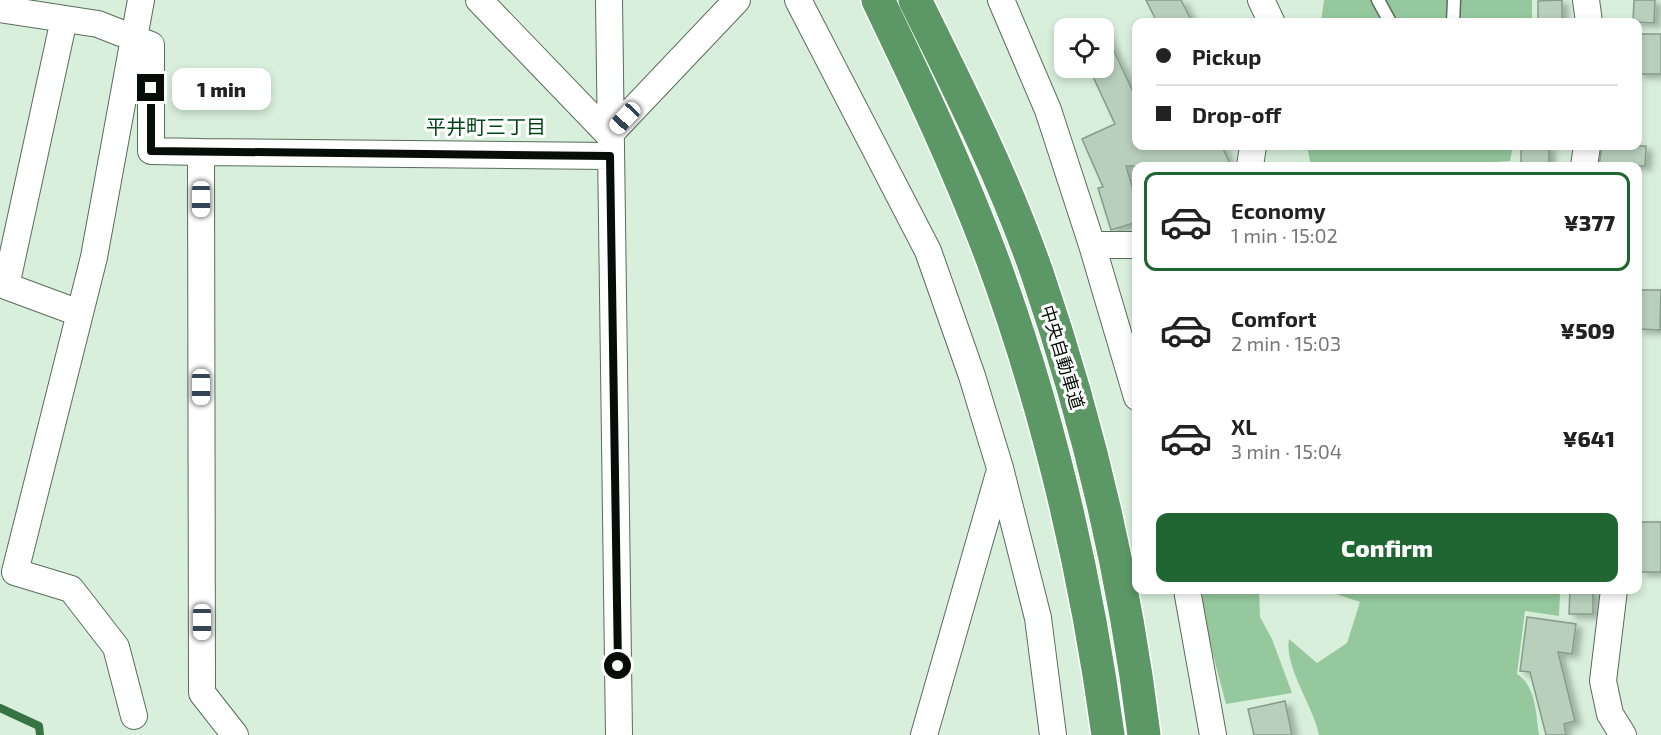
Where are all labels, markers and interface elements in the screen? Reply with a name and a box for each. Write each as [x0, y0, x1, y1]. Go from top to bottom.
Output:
map controls [1054, 18, 1114, 78]
button: locate [1054, 18, 1114, 78]
text: Pickup [1192, 43, 1261, 69]
callout: 1 min [172, 67, 271, 109]
route end [137, 74, 164, 101]
text: 1 min [197, 77, 246, 101]
car [606, 99, 644, 137]
text: Drop-off [1192, 101, 1281, 127]
district label: 平井町三丁目 [426, 114, 546, 138]
car [192, 181, 210, 217]
icon: car [1159, 195, 1213, 249]
text: Economy [1231, 197, 1326, 223]
text: ¥377 [1564, 209, 1615, 235]
text: 1 min · 15:02 [1231, 223, 1338, 247]
street label: 中央自動車道 [1037, 302, 1089, 412]
icon: car [1159, 303, 1213, 357]
text: Comfort [1231, 305, 1316, 331]
text: ¥509 [1560, 317, 1615, 343]
text: 2 min · 15:03 [1231, 331, 1341, 355]
car [192, 369, 210, 405]
icon: car [1159, 411, 1213, 465]
text: XL [1231, 413, 1257, 439]
text: ¥641 [1562, 425, 1615, 451]
text: 3 min · 15:04 [1231, 439, 1342, 463]
button: Confirm [1156, 513, 1618, 582]
car [193, 604, 211, 640]
route start [604, 652, 631, 679]

